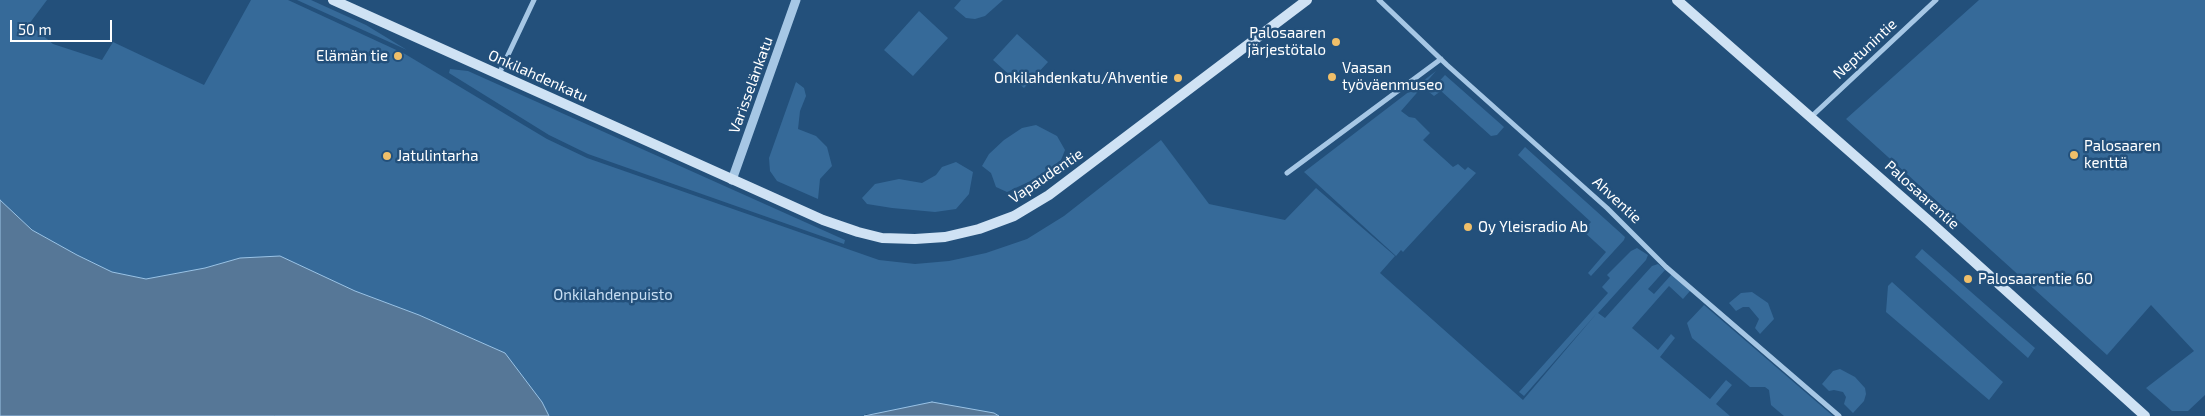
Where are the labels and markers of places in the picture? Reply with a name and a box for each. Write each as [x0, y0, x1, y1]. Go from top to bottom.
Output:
place label: Palosaaren järjestötalo [1247, 24, 1326, 59]
marker: Palosaaren järjestötalo [1330, 36, 1342, 48]
place label: Elämän tie [316, 47, 388, 65]
marker: Elämän tie [392, 50, 404, 62]
place label: Vaasan työväenmuseo [1342, 59, 1443, 94]
place label: Onkilahdenkatu/Ahventie [994, 69, 1168, 87]
marker: Vaasan työväenmuseo [1326, 71, 1338, 83]
marker: Onkilahdenkatu/Ahventie [1172, 72, 1184, 84]
place label: Palosaaren kenttä [2084, 137, 2161, 172]
place label: Jatulintarha [397, 147, 478, 165]
marker: Palosaaren kenttä [2068, 149, 2080, 161]
marker: Jatulintarha [381, 150, 393, 162]
place label: Oy Yleisradio Ab [1478, 218, 1588, 236]
marker: Oy Yleisradio Ab [1462, 221, 1474, 233]
place label: Palosaarentie 60 [1978, 270, 2093, 288]
marker: Palosaarentie 60 [1962, 273, 1974, 285]

